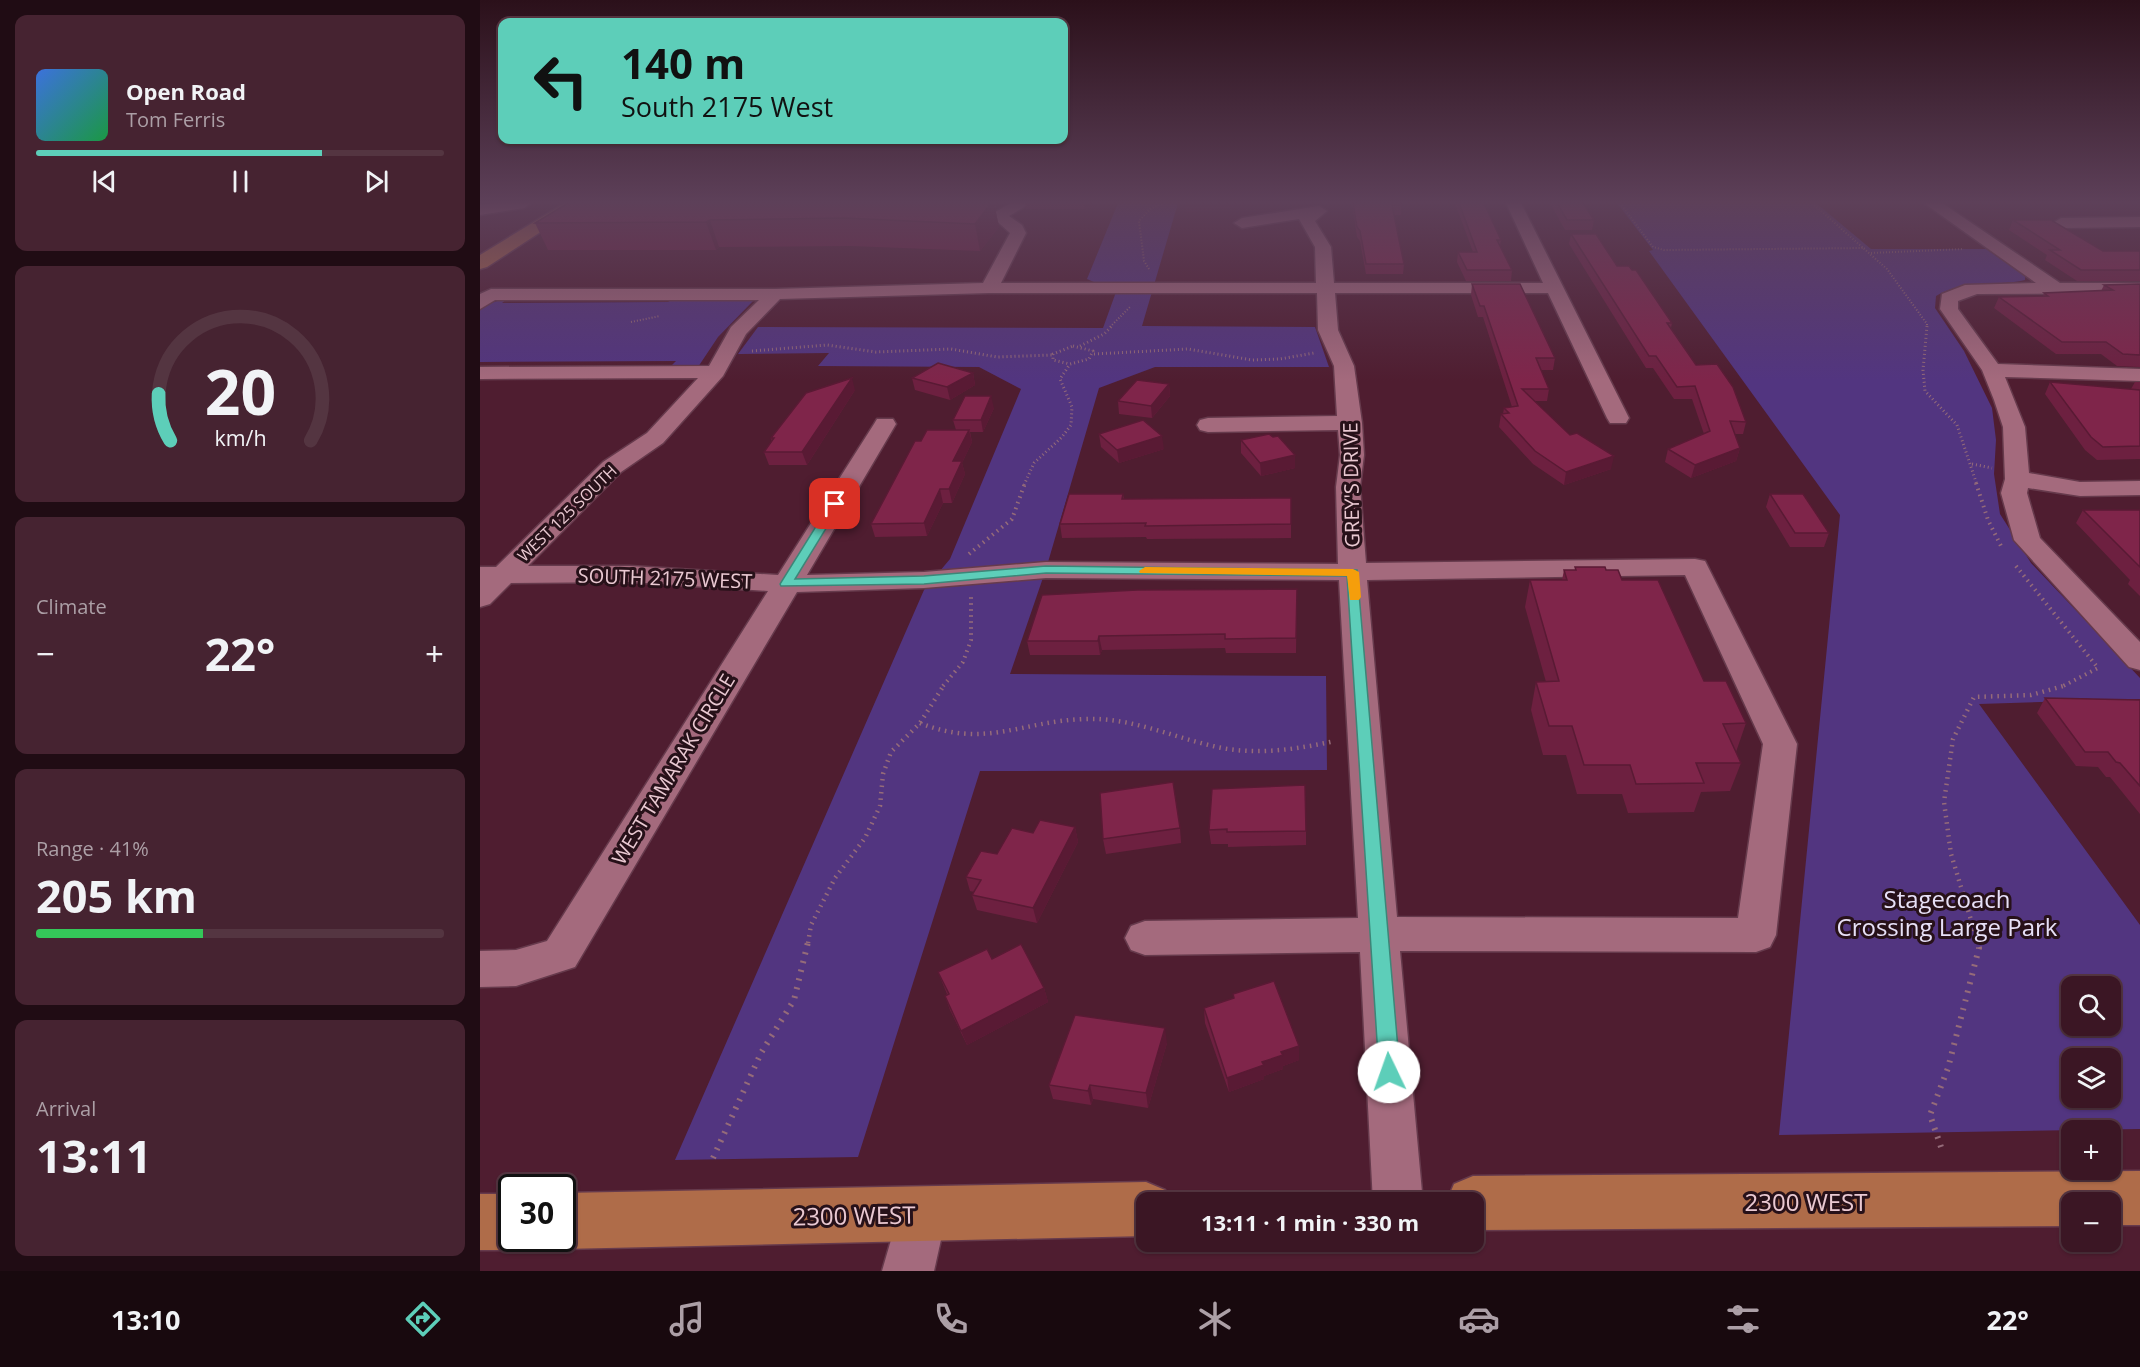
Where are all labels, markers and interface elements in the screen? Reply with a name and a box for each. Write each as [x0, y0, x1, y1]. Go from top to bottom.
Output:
text: 140 m [621, 34, 745, 91]
icon: left [522, 42, 600, 120]
text: Open Road [126, 76, 246, 106]
text: South 2175 West [621, 88, 833, 125]
text: Tom Ferris [126, 106, 225, 133]
icon: previous [88, 165, 121, 198]
icon: pause [224, 165, 257, 198]
icon: next [360, 165, 393, 198]
text: 20 [204, 348, 276, 433]
street label: GREY'S DRIVE [1336, 422, 1366, 548]
text: km/h [214, 424, 266, 453]
street label: WEST 125 SOUTH [512, 460, 622, 566]
pin [809, 478, 860, 529]
icon: arrive [818, 487, 851, 520]
street label: SOUTH 2175 WEST [577, 561, 753, 595]
text: Climate [36, 593, 107, 620]
text: 22° [205, 623, 275, 684]
text: − [36, 631, 55, 676]
text: + [425, 631, 444, 676]
street label: WEST TAMARAK CIRCLE [605, 669, 741, 869]
text: Range · 41% [36, 835, 149, 862]
text: 205 km [36, 865, 197, 926]
park label: Stagecoach Crossing Large Park [1837, 882, 2058, 943]
map controls [2061, 976, 2121, 1252]
button: search [2061, 976, 2121, 1036]
position arrow [1357, 1040, 1421, 1104]
button: layers [2061, 1048, 2121, 1108]
text: Arrival [36, 1095, 96, 1122]
button: + [2061, 1120, 2121, 1180]
text: 13:11 [36, 1125, 152, 1186]
speed limit sign: 30 [498, 1174, 576, 1252]
street label: 2300 WEST [1745, 1185, 1868, 1218]
button: − [2061, 1192, 2121, 1252]
street label: 2300 WEST [792, 1197, 916, 1233]
text: 13:11 · 1 min · 330 m [1201, 1207, 1419, 1237]
icon: directions [402, 1298, 444, 1340]
icon: music [666, 1298, 708, 1340]
icon: phone [930, 1298, 972, 1340]
icon: climate [1194, 1298, 1236, 1340]
icon: car [1458, 1298, 1500, 1340]
icon: filters [1722, 1298, 1764, 1340]
text: 13:10 [111, 1301, 180, 1338]
text: 22° [1986, 1301, 2029, 1338]

